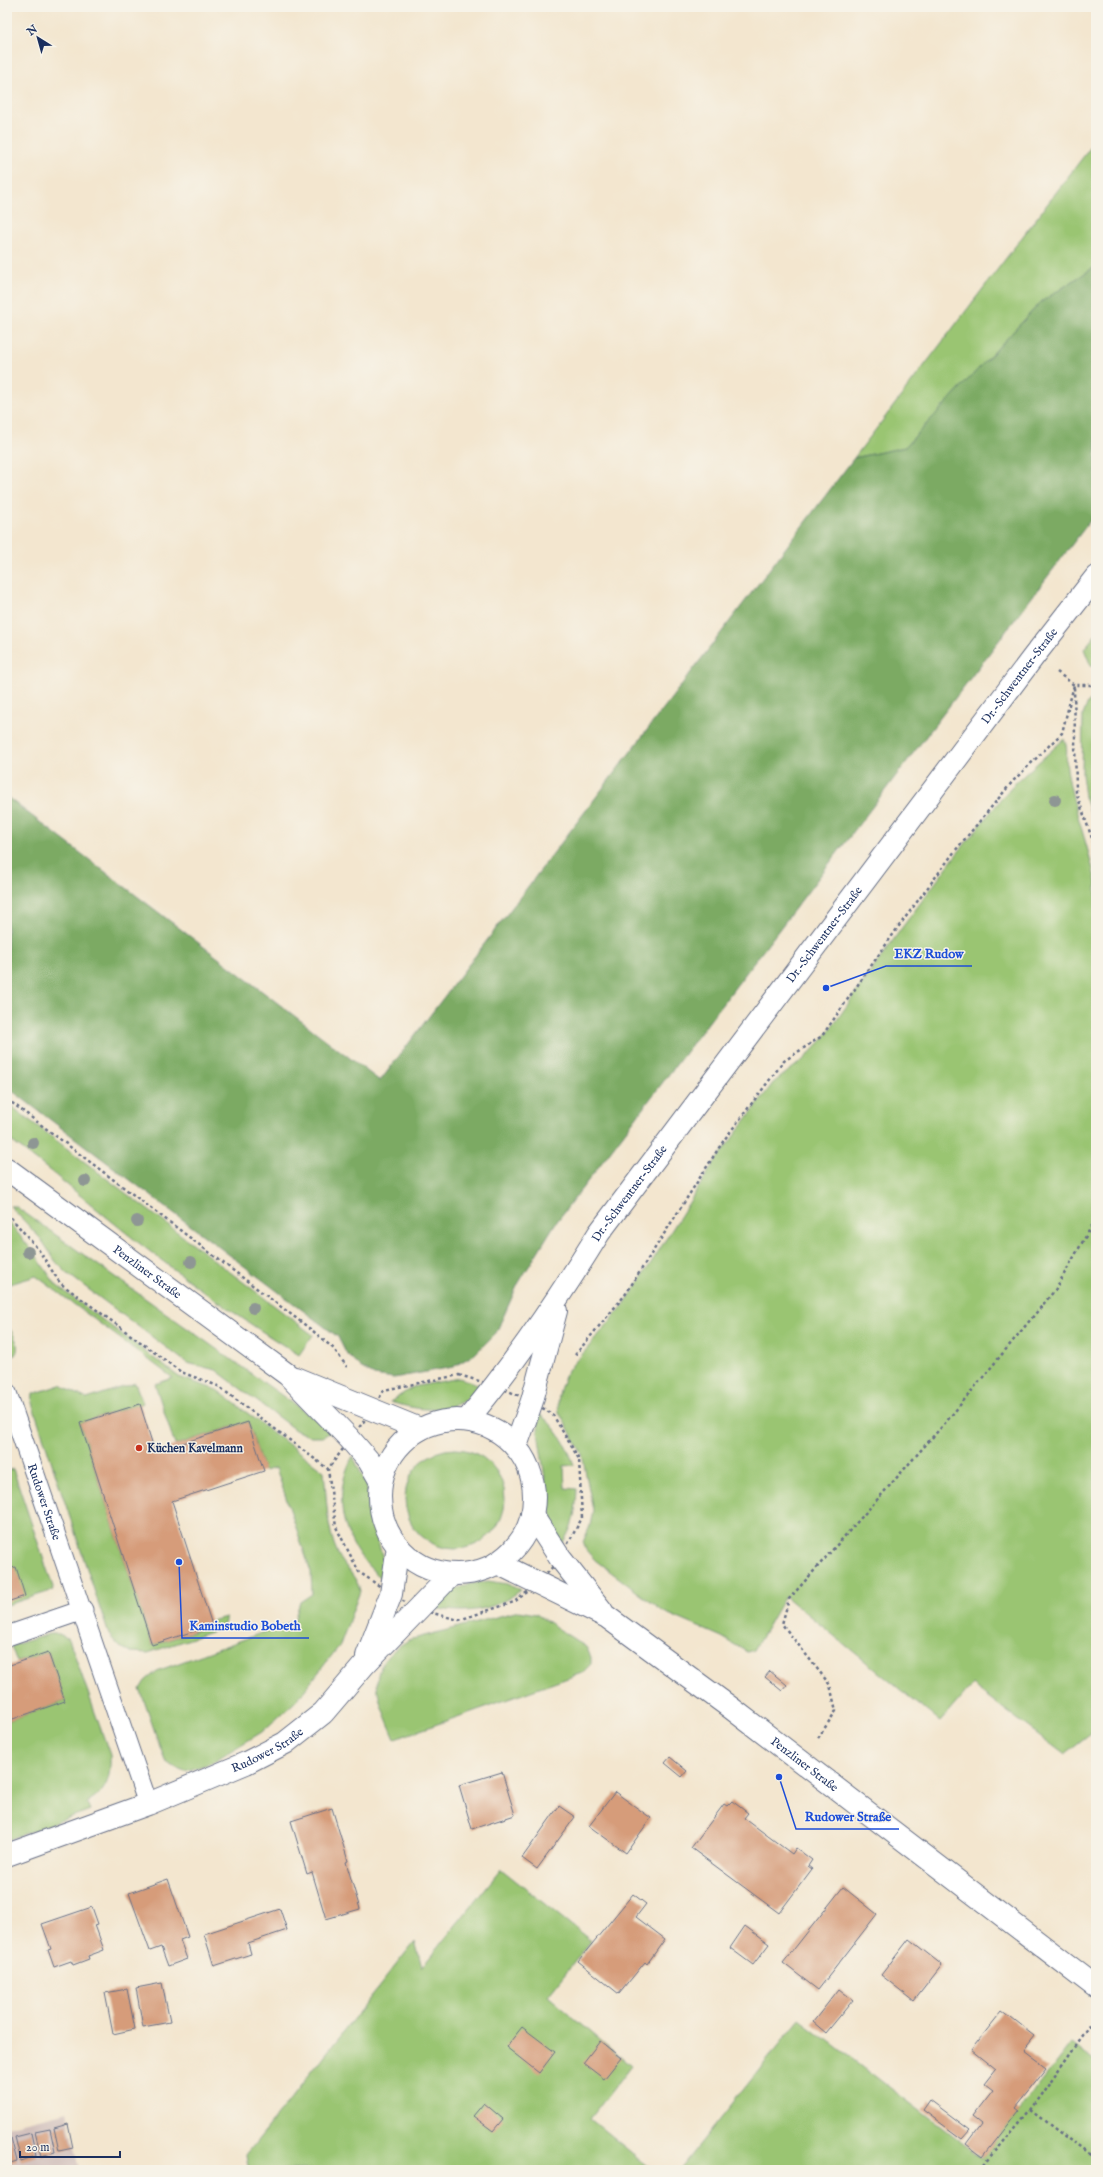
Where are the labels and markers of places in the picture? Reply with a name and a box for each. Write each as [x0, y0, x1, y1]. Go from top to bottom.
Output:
callout: EKZ Rudow [886, 941, 972, 966]
place label: Küchen Kavelmann [147, 1441, 244, 1456]
marker: Küchen Kavelmann [134, 1443, 144, 1453]
callout: Kaminstudio Bobeth [182, 1613, 309, 1638]
callout: Rudower Straße [796, 1804, 899, 1829]

